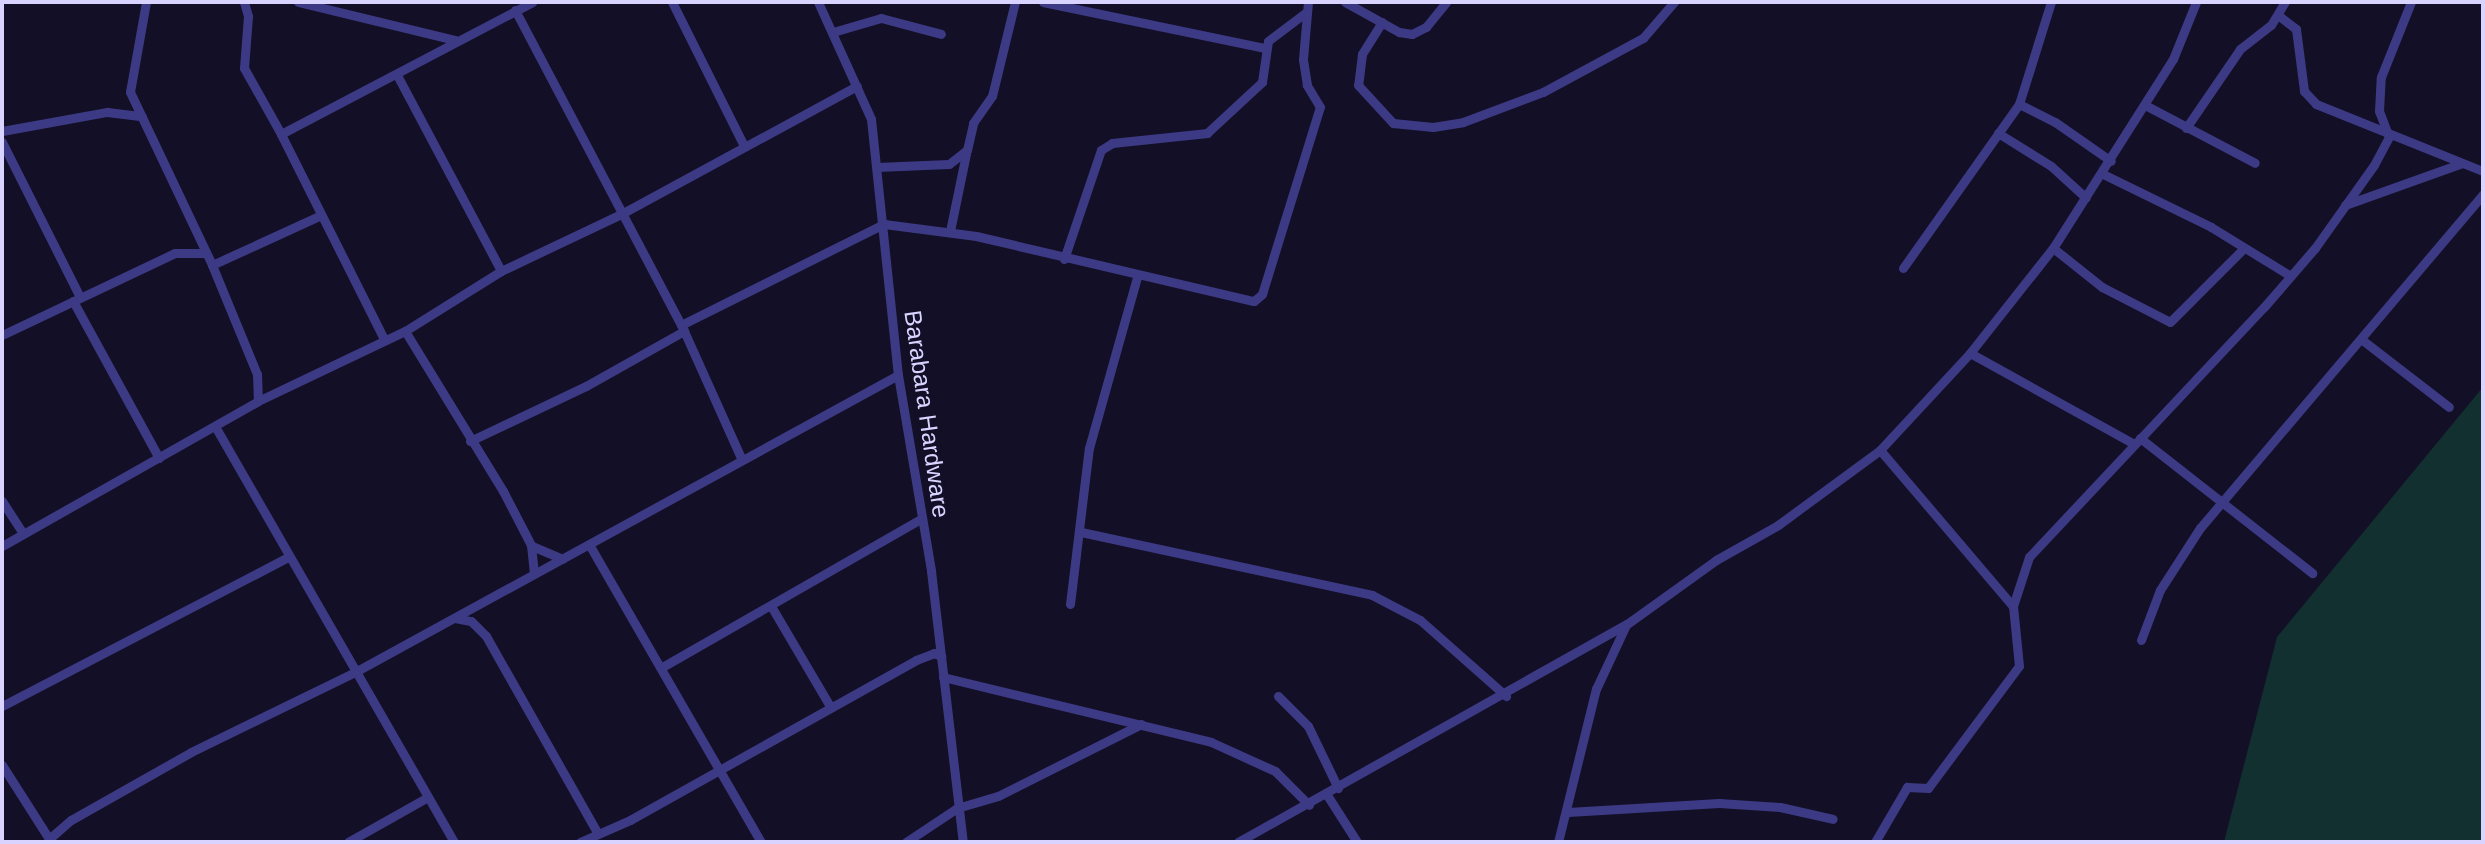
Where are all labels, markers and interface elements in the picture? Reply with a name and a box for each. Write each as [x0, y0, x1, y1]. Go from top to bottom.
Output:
street label: Barabara Hardware [898, 308, 956, 520]

